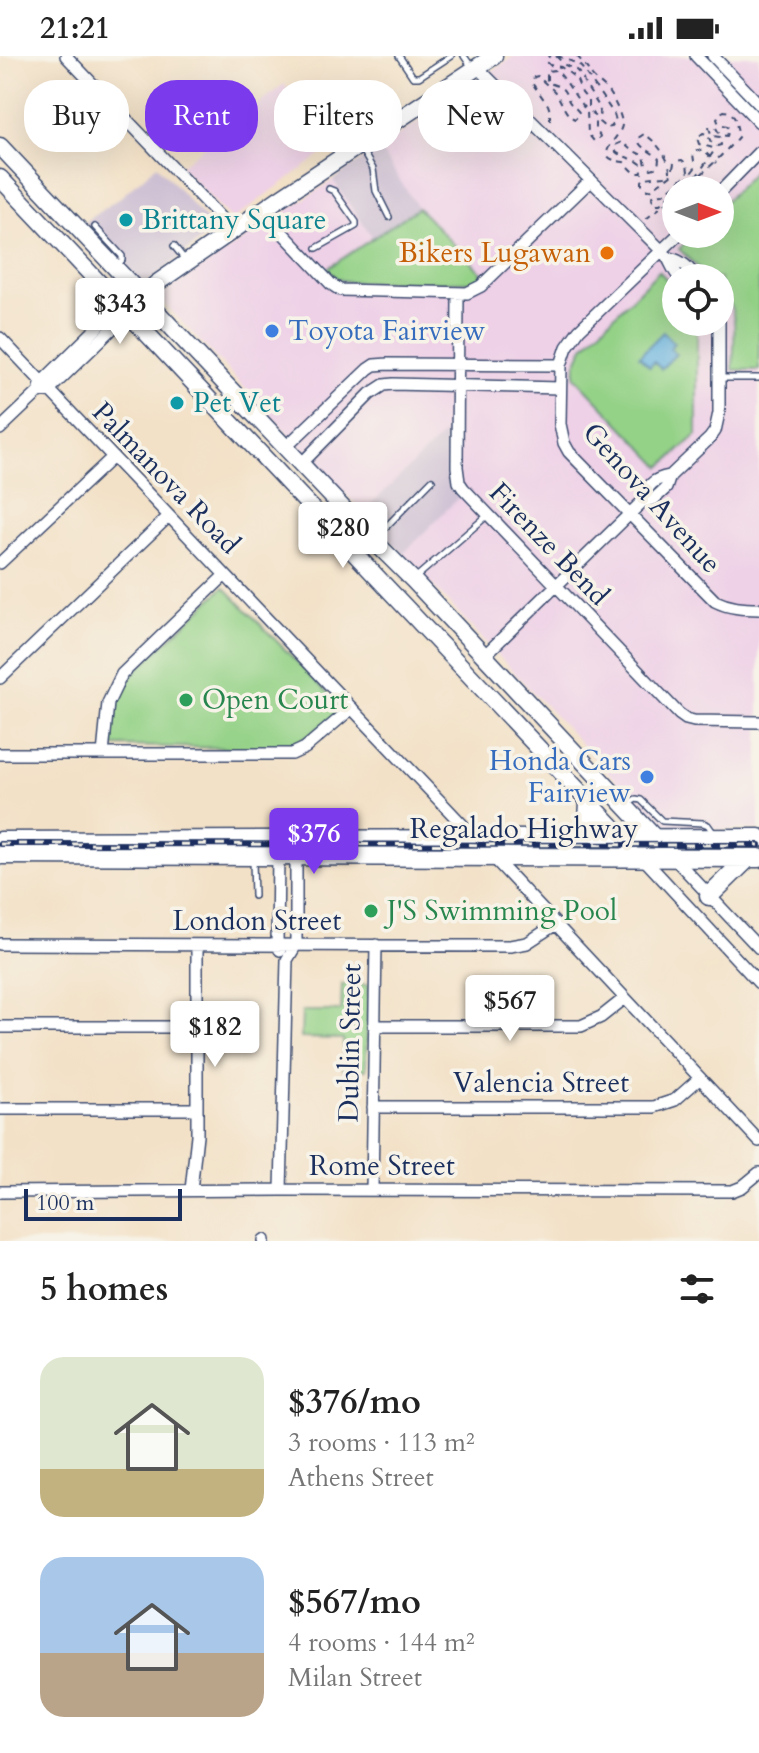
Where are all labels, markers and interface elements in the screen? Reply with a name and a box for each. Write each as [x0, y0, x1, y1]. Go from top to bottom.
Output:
text: 21:21 [40, 8, 110, 49]
chip: Buy [24, 80, 129, 152]
chip: Rent [145, 80, 258, 152]
chip: Filters [274, 80, 402, 152]
chip: New [418, 80, 533, 152]
north arrow [662, 176, 734, 248]
map controls [662, 176, 734, 336]
place label: Brittany Square [142, 201, 327, 239]
marker: Brittany Square [117, 211, 135, 229]
place label: Bikers Lugawan [399, 234, 591, 272]
marker: Bikers Lugawan [598, 244, 616, 262]
button: locate [662, 264, 734, 336]
pin: $343 [73, 278, 167, 346]
text: $343 [93, 286, 147, 321]
place label: Toyota Fairview [288, 312, 486, 350]
marker: Toyota Fairview [263, 322, 281, 340]
place label: Pet Vet [193, 384, 281, 422]
street label: Palmanova Road [84, 394, 248, 562]
marker: Pet Vet [168, 394, 186, 412]
street label: Genova Avenue [574, 414, 730, 582]
street label: Firenze Bend [480, 474, 618, 614]
pin: $280 [296, 502, 390, 570]
text: $280 [316, 510, 370, 545]
place label: Open Court [202, 681, 348, 719]
marker: Open Court [177, 691, 195, 709]
place label: Honda Cars Fairview [489, 742, 632, 812]
marker: Honda Cars Fairview [638, 768, 656, 786]
pin: $376 [267, 808, 361, 876]
street label: Regalado Highway [410, 810, 638, 848]
text: $376 [287, 816, 341, 851]
place label: J'S Swimming Pool [383, 892, 617, 930]
street label: London Street [173, 902, 342, 940]
marker: J'S Swimming Pool [362, 902, 380, 920]
street label: Dublin Street [330, 963, 370, 1123]
pin: $567 [463, 975, 557, 1043]
text: $567 [483, 983, 537, 1018]
pin: $182 [168, 1001, 262, 1069]
text: $182 [188, 1009, 242, 1044]
street label: Valencia Street [453, 1064, 629, 1102]
street label: Rome Street [309, 1147, 455, 1185]
scale bar [24, 1185, 182, 1221]
text: 100 m [36, 1188, 94, 1218]
text: 5 homes [40, 1266, 168, 1312]
icon: filters [675, 1267, 719, 1311]
text: $376/mo [288, 1379, 421, 1425]
icon: home [104, 1389, 200, 1485]
text: 3 rooms · 113 m² [288, 1425, 475, 1460]
text: Athens Street [288, 1460, 434, 1495]
text: $567/mo [288, 1579, 421, 1625]
icon: home [104, 1589, 200, 1685]
text: 4 rooms · 144 m² [288, 1625, 475, 1660]
text: Milan Street [288, 1660, 422, 1695]

